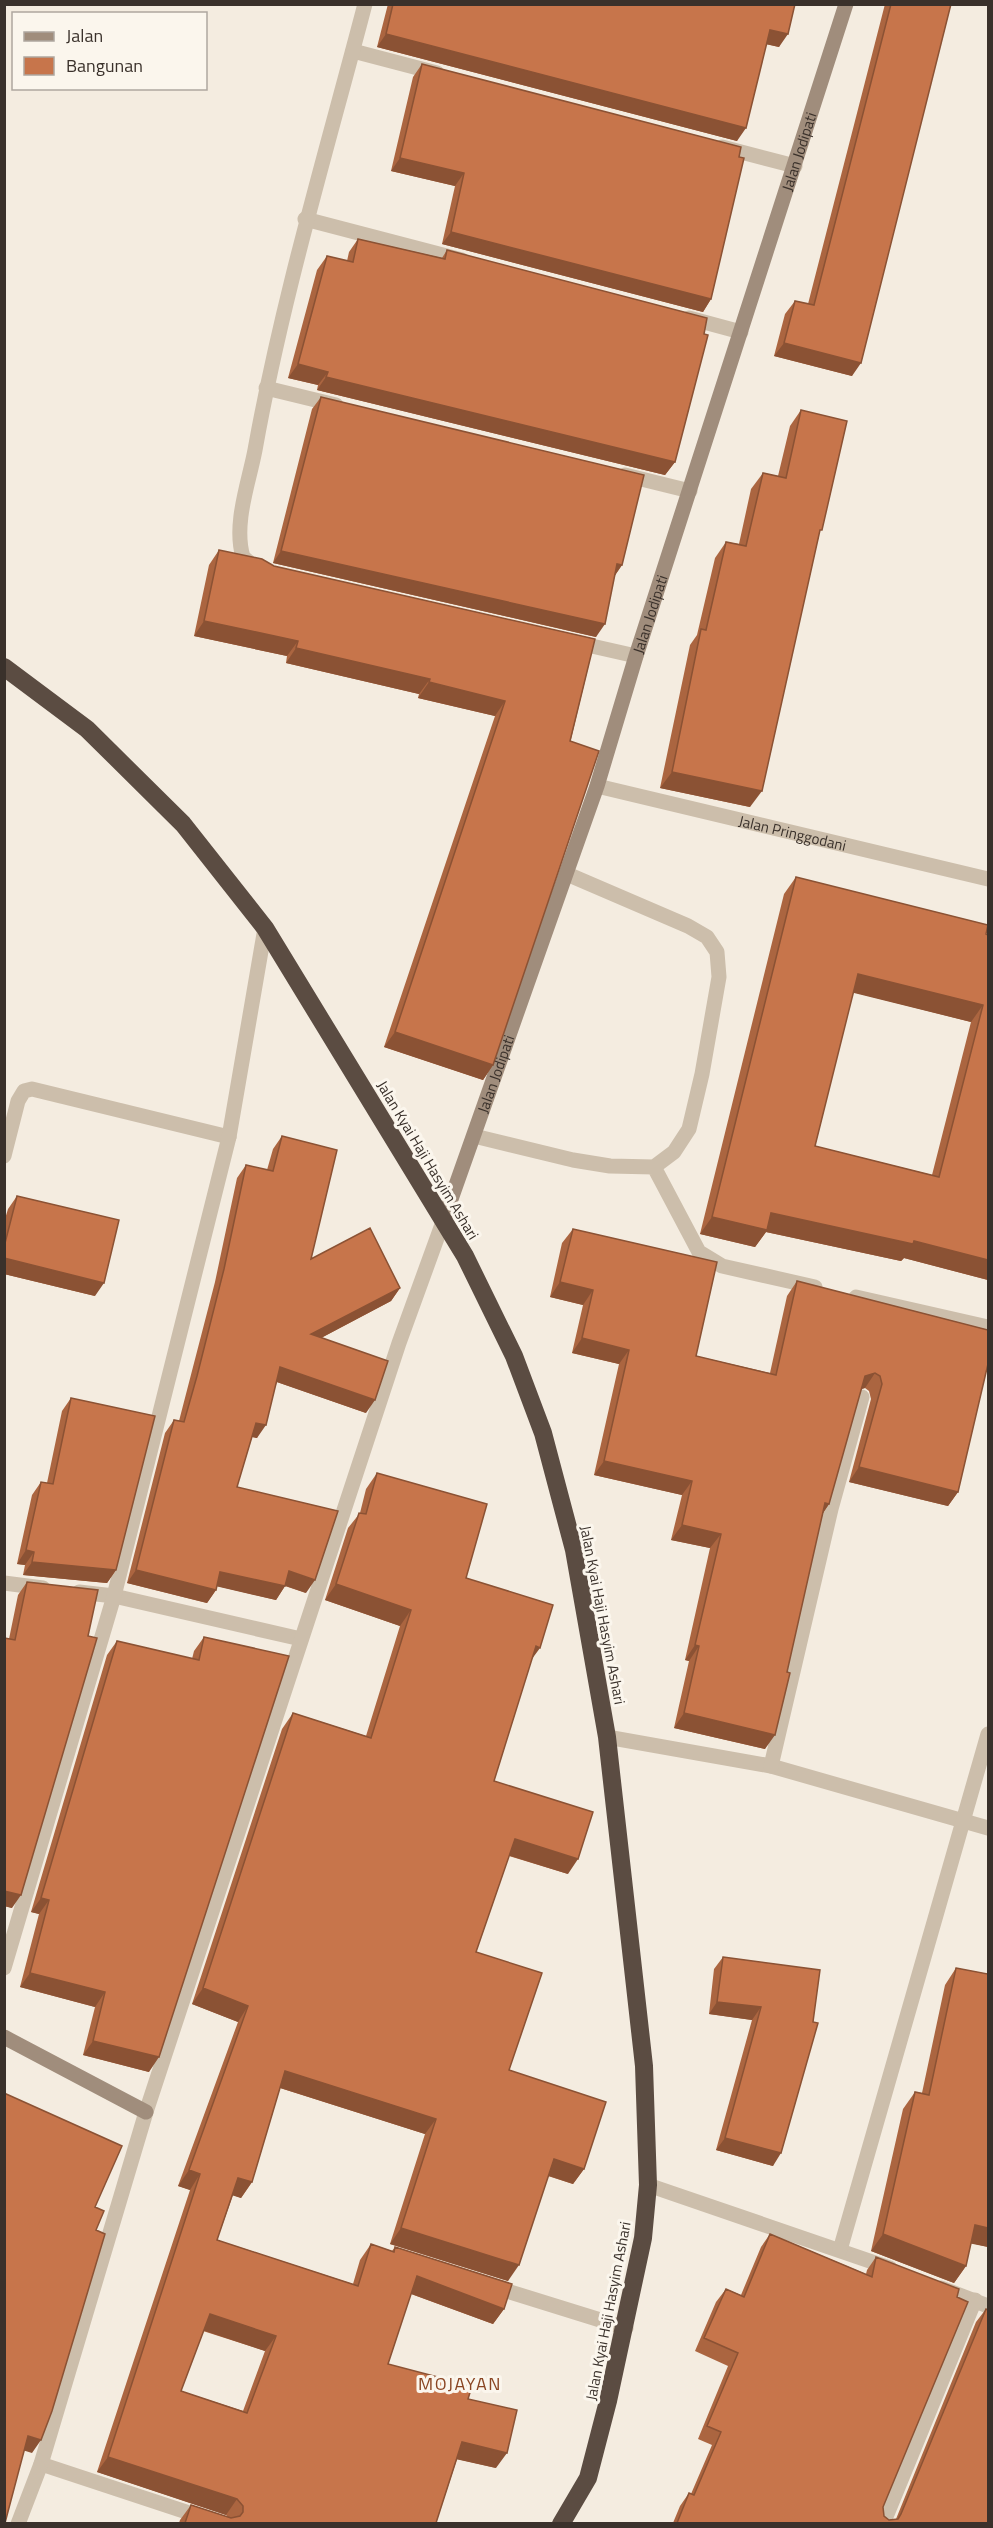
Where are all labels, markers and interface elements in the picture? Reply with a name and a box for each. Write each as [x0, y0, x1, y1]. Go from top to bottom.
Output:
legend [12, 12, 207, 90]
text: Jalan [66, 22, 103, 49]
text: Bangunan [66, 52, 143, 79]
street label: Jalan Jodipati [775, 109, 822, 194]
street label: Jalan Jodipati [626, 572, 673, 656]
street label: Jalan Pringgodani [736, 809, 849, 856]
street label: Jalan Jodipati [471, 1031, 520, 1116]
street label: Jalan Kyai Haji Hasyim Ashari [371, 1076, 485, 1244]
street label: Jalan Kyai Haji Hasyim Ashari [574, 1524, 632, 1706]
street label: Jalan Kyai Haji Hasyim Ashari [579, 2220, 637, 2402]
district label: MOJAYAN [418, 2370, 502, 2397]

